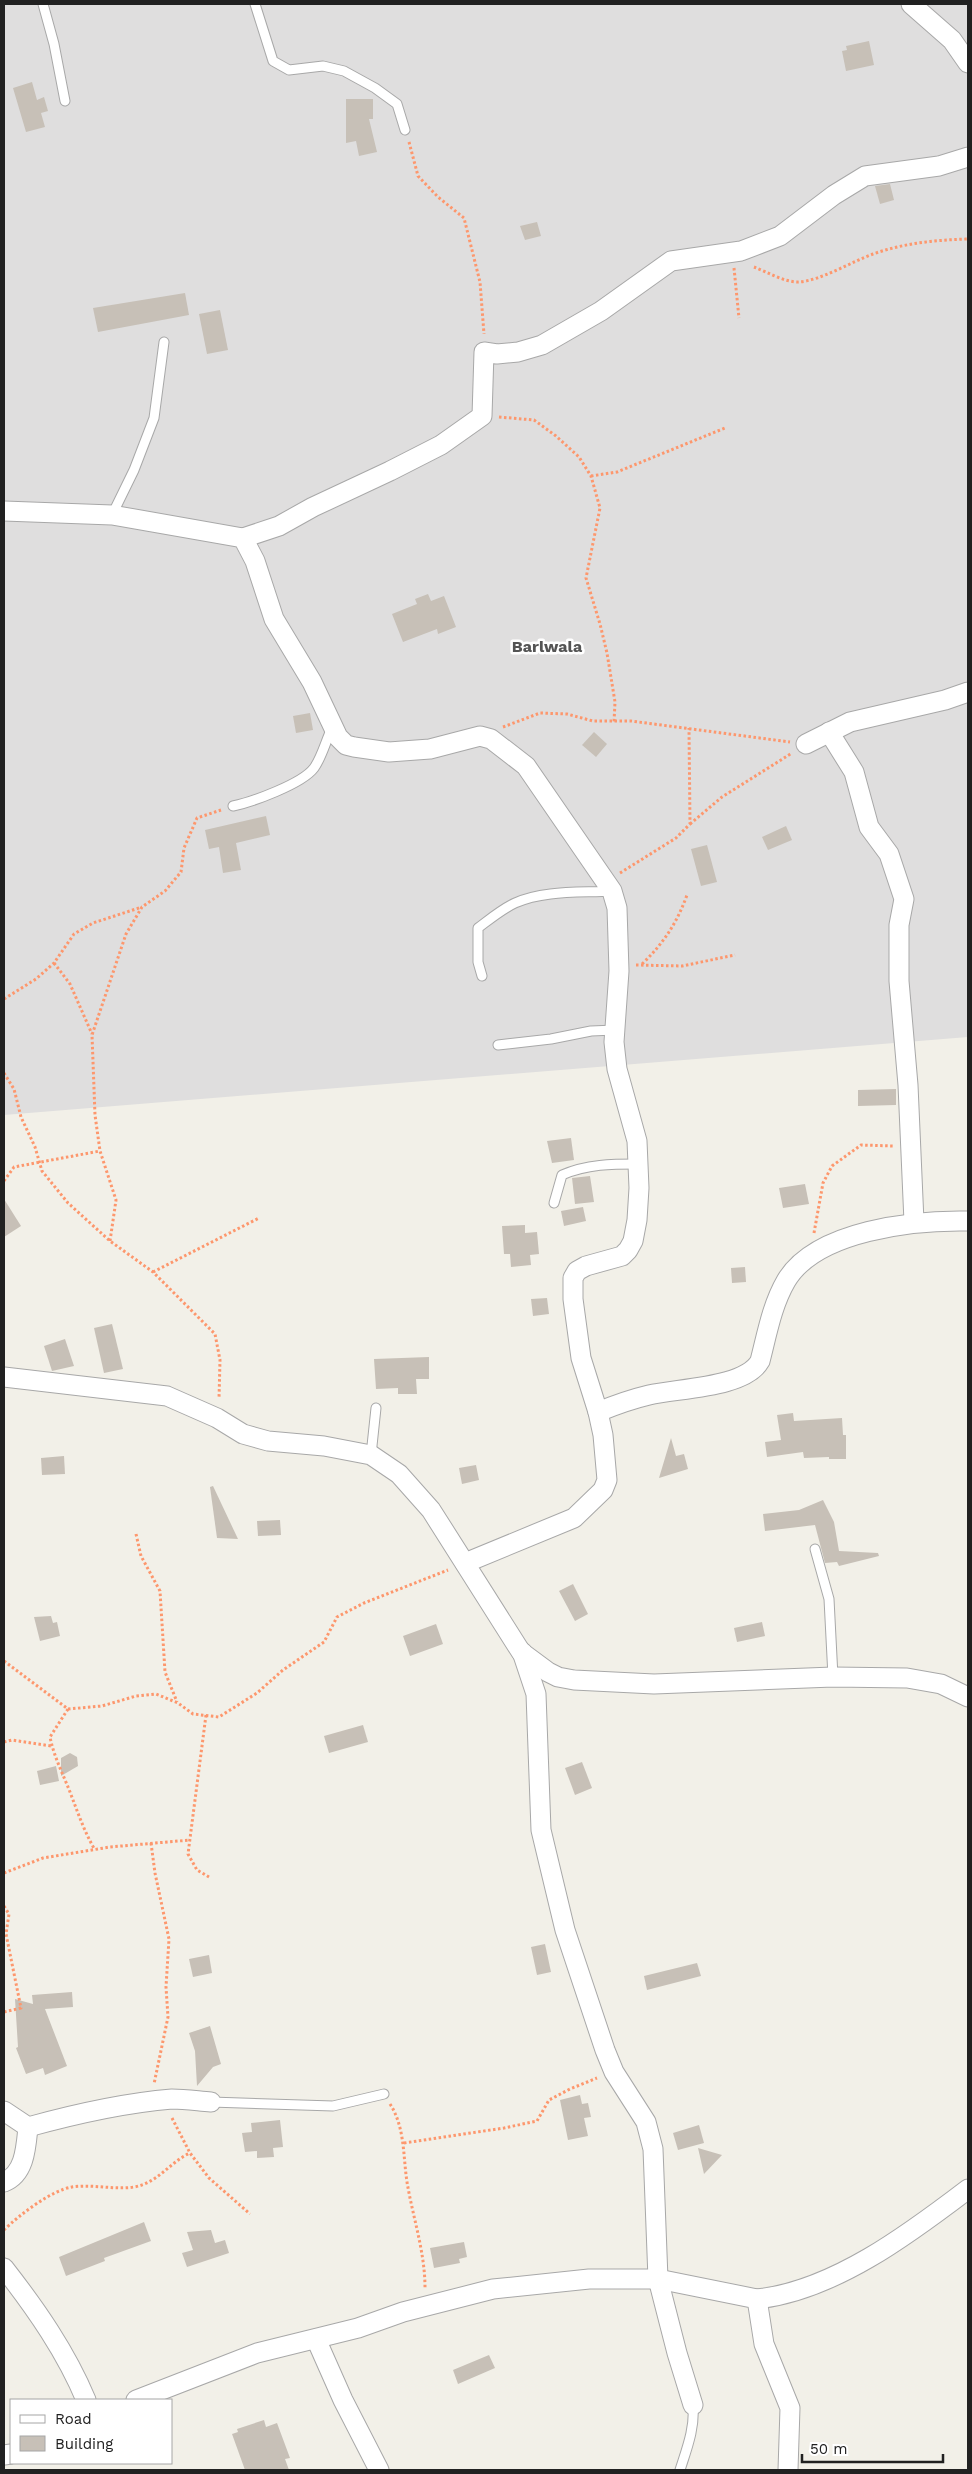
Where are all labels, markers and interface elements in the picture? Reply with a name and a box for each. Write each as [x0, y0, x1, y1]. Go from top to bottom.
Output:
district label: Barlwala [512, 637, 583, 656]
legend [10, 2399, 172, 2464]
text: Road [55, 2410, 92, 2428]
scale bar [802, 2432, 943, 2464]
text: Building [55, 2435, 113, 2453]
text: 50 m [810, 2440, 847, 2458]

